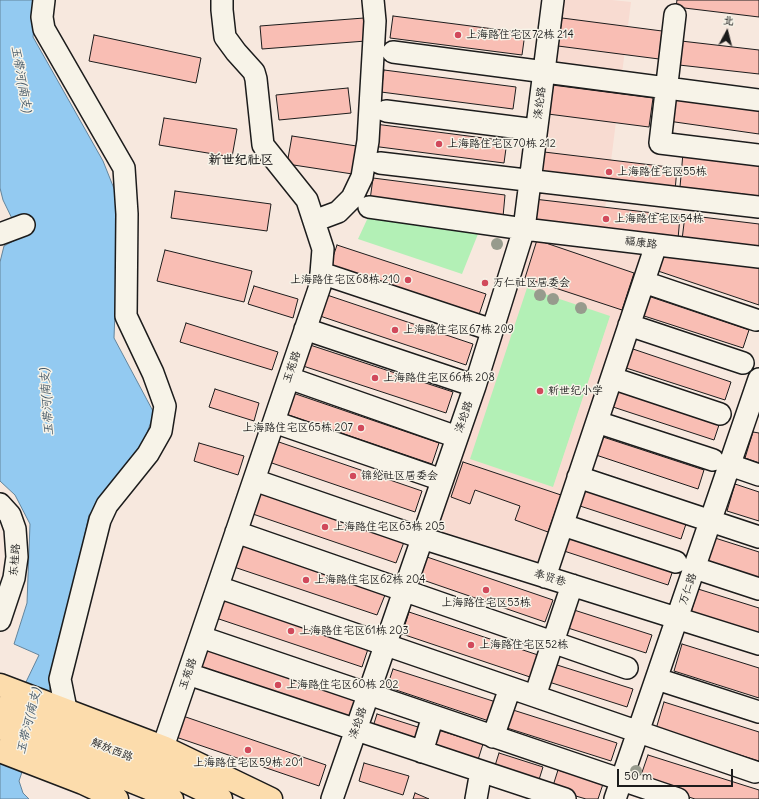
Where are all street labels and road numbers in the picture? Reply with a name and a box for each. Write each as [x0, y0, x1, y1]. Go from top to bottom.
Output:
street label: 涤纶路 [531, 86, 549, 120]
street label: 福康路 [624, 234, 658, 252]
street label: 玉苑路 [280, 349, 304, 385]
street label: 涤纶路 [452, 399, 476, 435]
street label: 东桂路 [7, 543, 23, 577]
street label: 奉贤巷 [532, 567, 568, 589]
street label: 万仁路 [676, 571, 700, 607]
street label: 玉苑路 [176, 656, 200, 692]
street label: 涤纶路 [346, 705, 370, 741]
street label: 解放西路 [89, 736, 135, 764]

